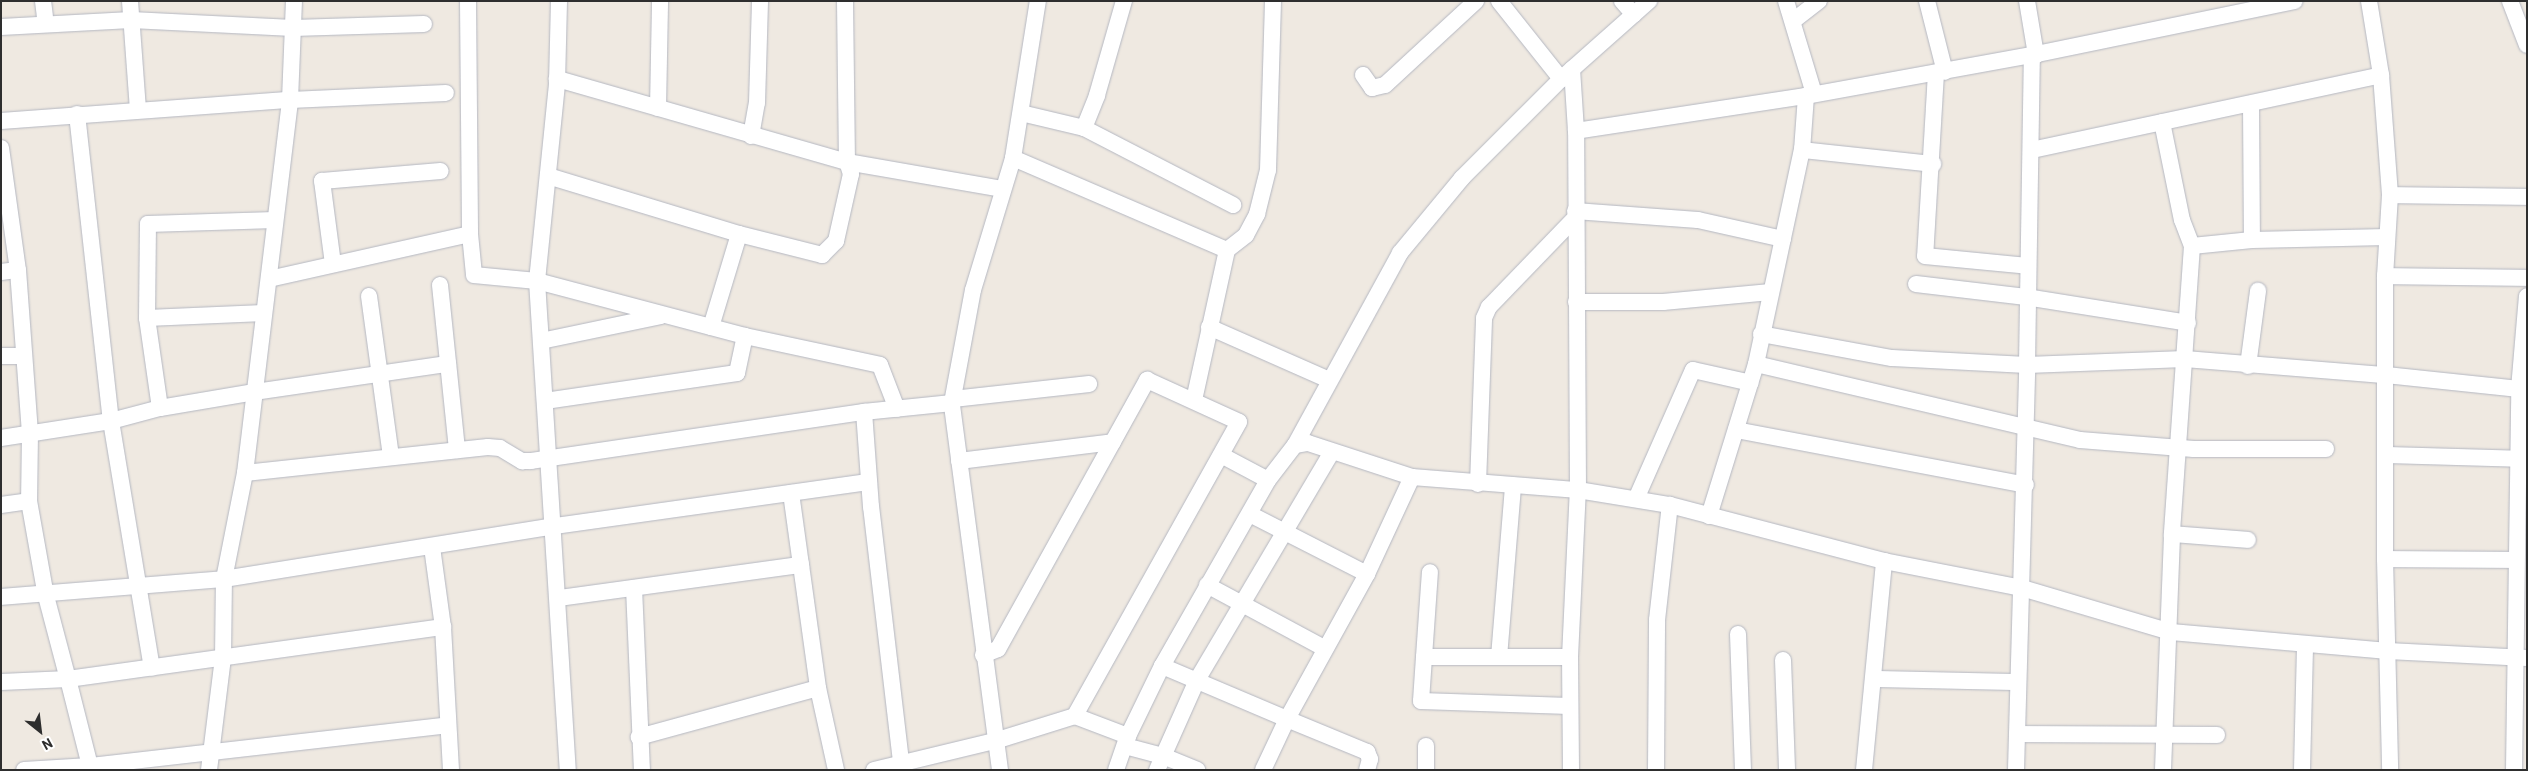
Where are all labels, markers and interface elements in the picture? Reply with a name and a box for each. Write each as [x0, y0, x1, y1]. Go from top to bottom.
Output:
north arrow [15, 706, 65, 756]
text: N [39, 735, 56, 754]

